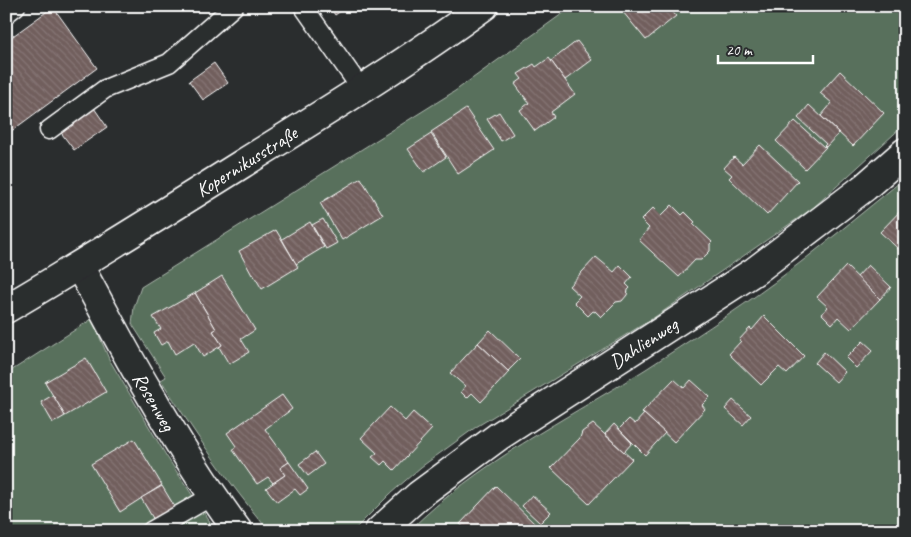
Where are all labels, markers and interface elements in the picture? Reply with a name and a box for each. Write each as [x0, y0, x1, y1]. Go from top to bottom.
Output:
scale bar [718, 32, 814, 64]
text: 20 m [726, 41, 753, 60]
street label: Kopernikusstraße [191, 120, 303, 202]
street label: Dahlienweg [605, 311, 684, 374]
street label: Rosenweg [127, 368, 182, 436]

